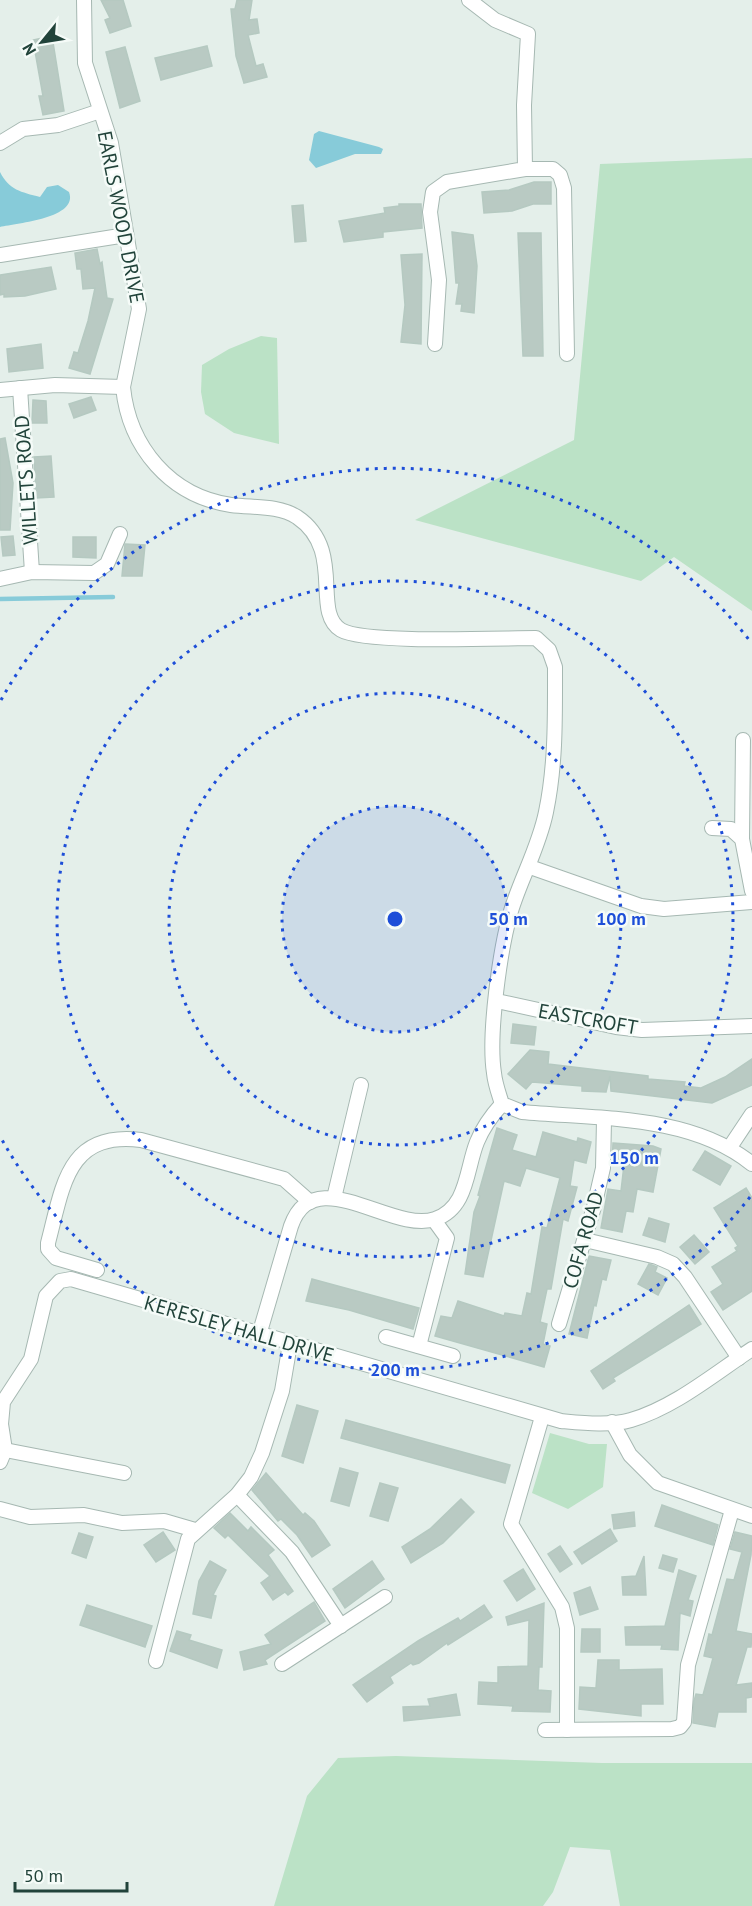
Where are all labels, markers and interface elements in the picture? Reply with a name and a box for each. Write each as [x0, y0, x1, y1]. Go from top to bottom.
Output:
north arrow [12, 12, 72, 72]
text: N [18, 40, 40, 59]
street label: EARLS WOOD DRIVE [92, 129, 150, 305]
street label: WILLETS ROAD [9, 414, 43, 546]
text: 50 m [488, 907, 528, 930]
text: 100 m [596, 907, 646, 930]
centre of rings [385, 909, 405, 929]
street label: EASTCROFT [536, 997, 640, 1041]
text: 150 m [609, 1146, 659, 1169]
street label: COFA ROAD [557, 1188, 609, 1292]
street label: KERESLEY HALL DRIVE [141, 1289, 337, 1369]
text: 200 m [370, 1358, 420, 1381]
scale bar [15, 1855, 128, 1893]
text: 50 m [24, 1864, 63, 1887]

